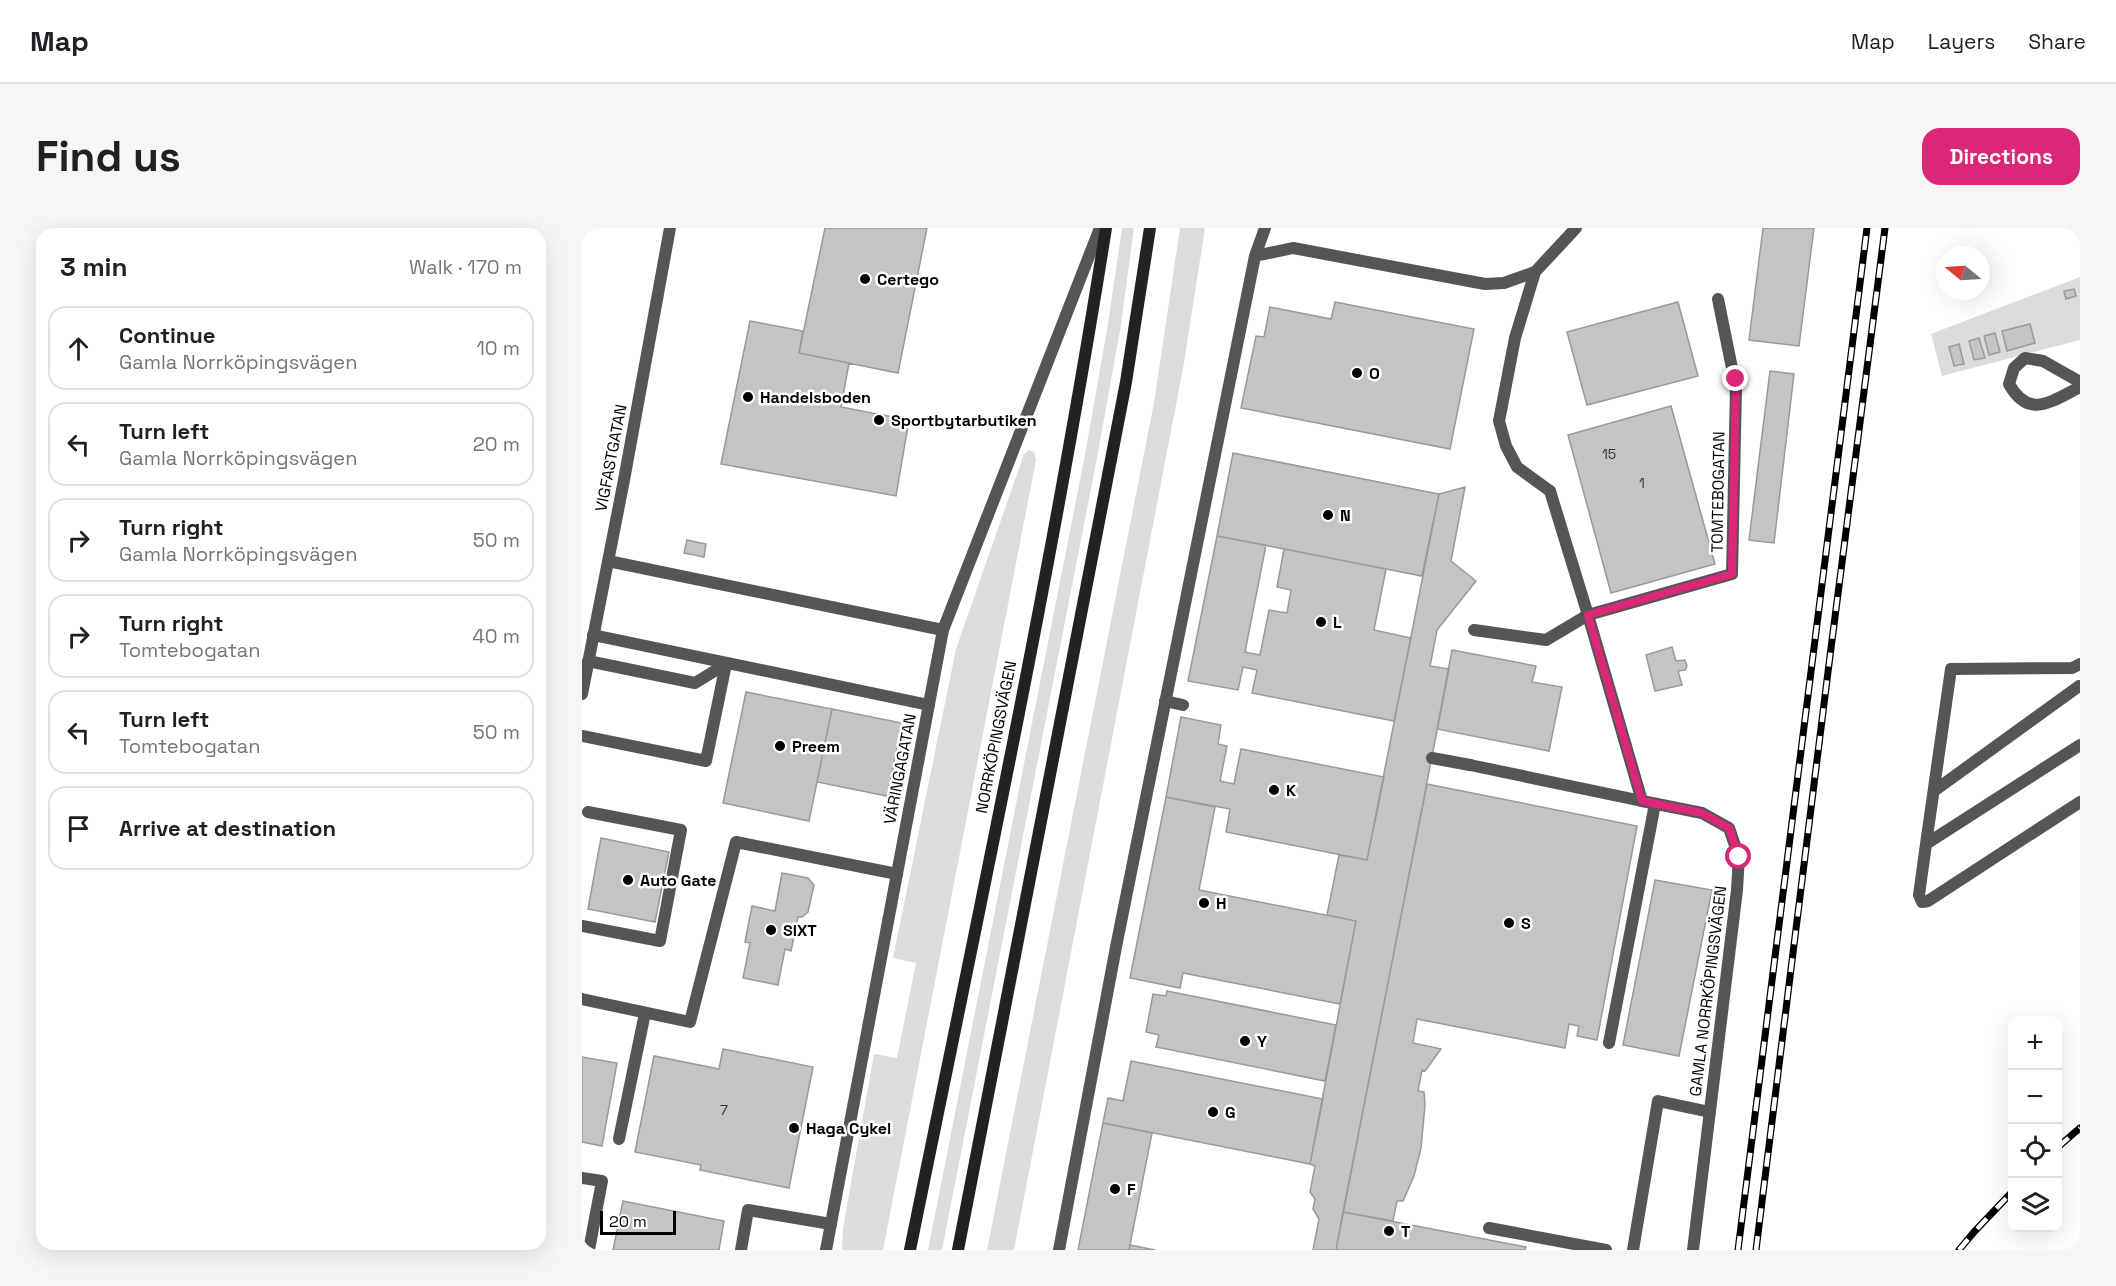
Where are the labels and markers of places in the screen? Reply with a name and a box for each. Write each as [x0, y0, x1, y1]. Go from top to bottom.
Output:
place label: Certego [877, 269, 939, 290]
marker: Certego [858, 272, 872, 286]
place label: O [1369, 363, 1380, 384]
marker: O [1350, 366, 1364, 380]
place label: Handelsboden [760, 387, 871, 408]
marker: Handelsboden [741, 390, 755, 404]
place label: Sportbytarbutiken [891, 410, 1037, 431]
marker: Sportbytarbutiken [872, 413, 886, 427]
place label: N [1340, 505, 1351, 526]
marker: N [1321, 508, 1335, 522]
place label: L [1333, 612, 1342, 633]
marker: L [1314, 615, 1328, 629]
place label: Preem [792, 736, 840, 757]
marker: Preem [773, 739, 787, 753]
place label: K [1286, 780, 1296, 801]
marker: K [1267, 783, 1281, 797]
place label: Auto Gate [640, 870, 716, 891]
marker: Auto Gate [621, 873, 635, 887]
place label: H [1216, 893, 1227, 914]
marker: H [1197, 896, 1211, 910]
place label: S [1521, 913, 1531, 934]
marker: S [1502, 916, 1516, 930]
place label: SIXT [783, 920, 817, 941]
marker: SIXT [764, 923, 778, 937]
place label: Y [1257, 1031, 1267, 1052]
marker: Y [1238, 1034, 1252, 1048]
place label: G [1225, 1102, 1236, 1123]
marker: G [1206, 1105, 1220, 1119]
place label: Haga Cykel [806, 1118, 891, 1139]
marker: Haga Cykel [787, 1121, 801, 1135]
place label: F [1127, 1179, 1136, 1200]
marker: F [1108, 1182, 1122, 1196]
place label: T [1401, 1221, 1411, 1242]
marker: T [1382, 1224, 1396, 1238]

